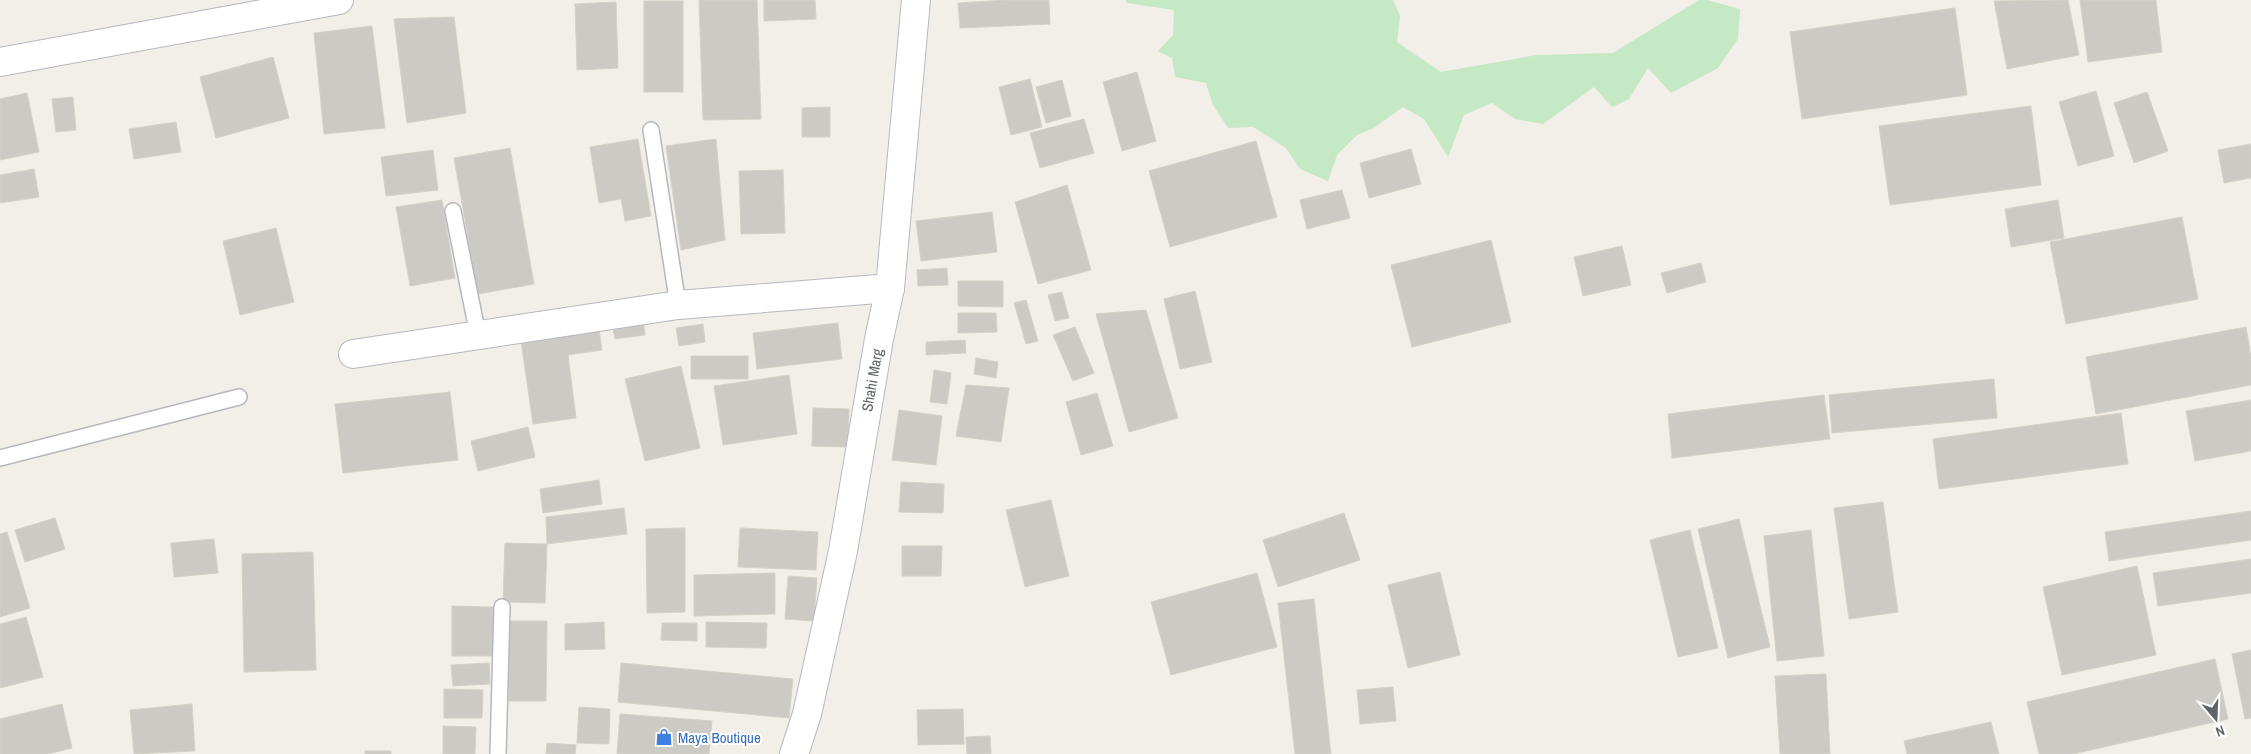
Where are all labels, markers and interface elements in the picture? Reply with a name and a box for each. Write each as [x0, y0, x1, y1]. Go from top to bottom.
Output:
street label: Shahi Marg [856, 347, 888, 413]
north arrow [2191, 694, 2241, 744]
text: N [2213, 721, 2227, 741]
shop icon: Maya Boutique [654, 727, 674, 747]
place label: Maya Boutique [678, 727, 761, 748]

